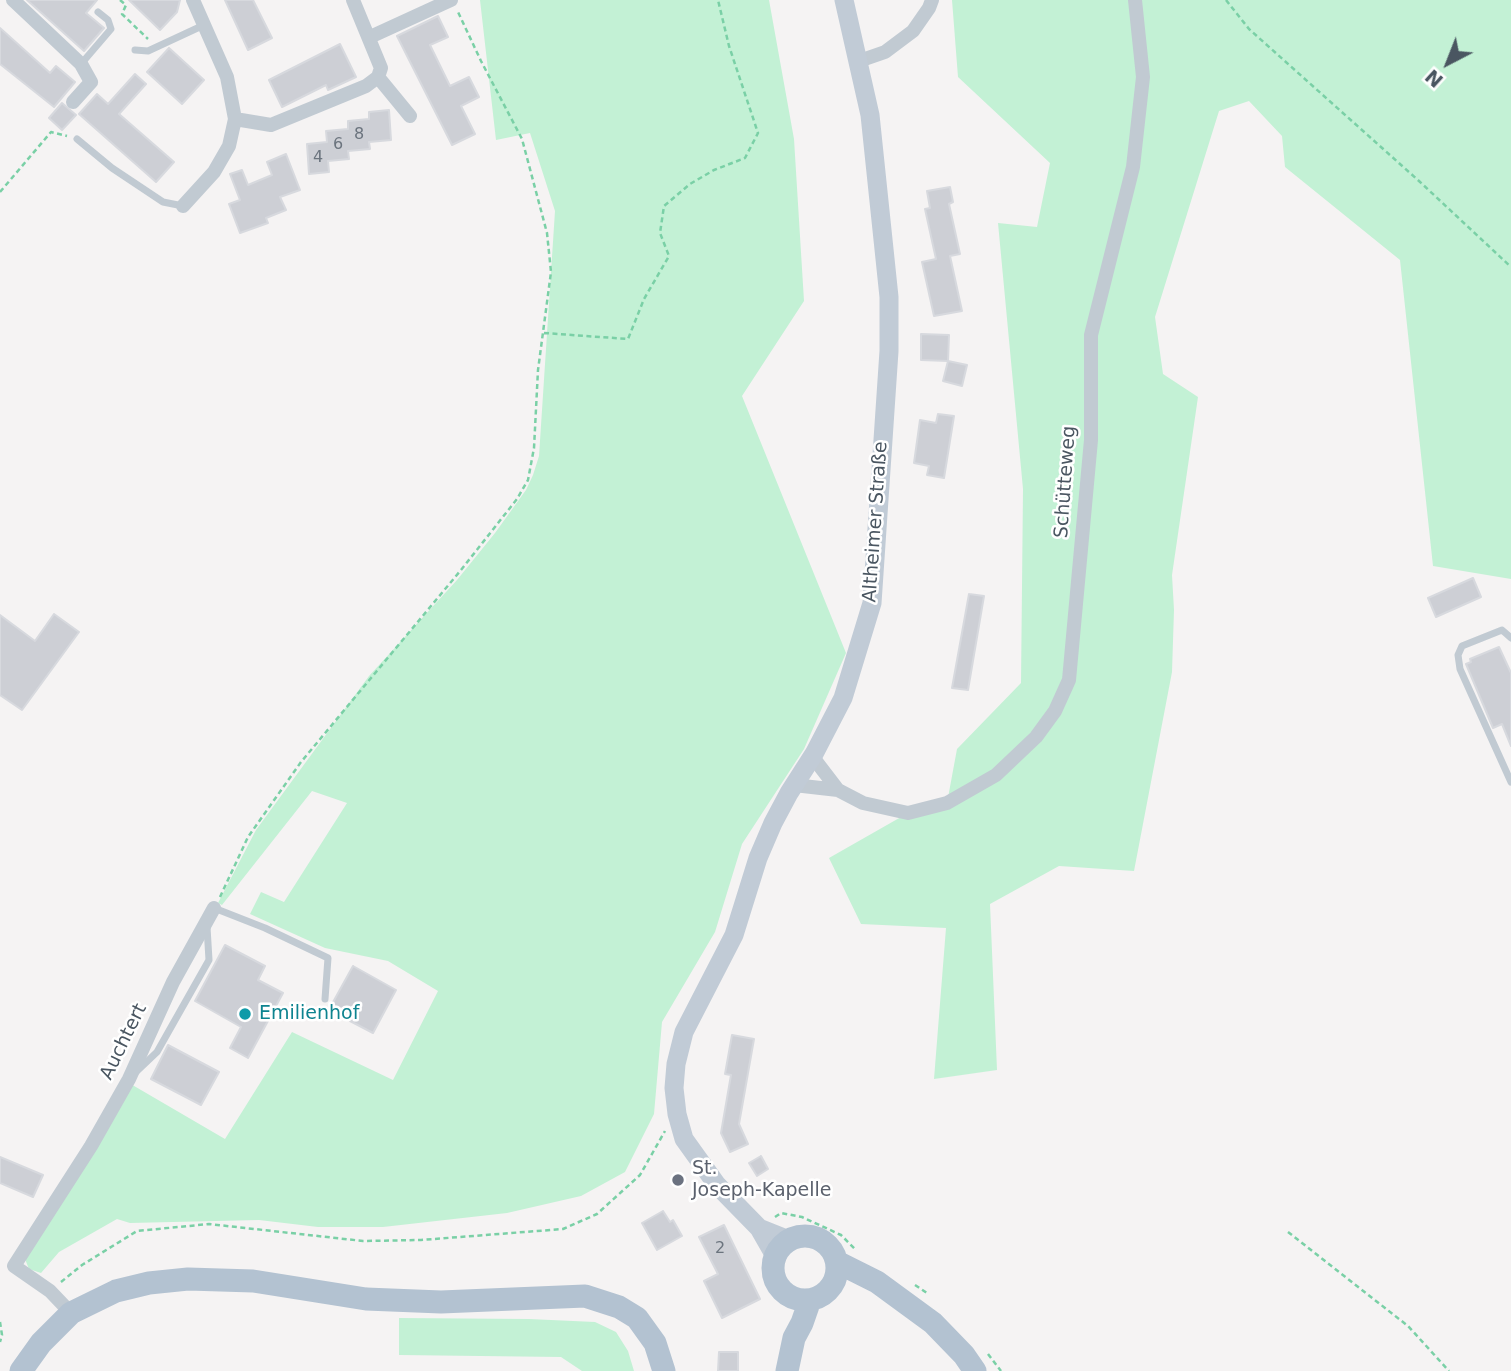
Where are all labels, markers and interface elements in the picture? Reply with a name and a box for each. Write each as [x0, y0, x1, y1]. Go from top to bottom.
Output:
north arrow [1413, 28, 1483, 98]
text: N [1421, 65, 1447, 92]
house number: 8 [354, 125, 364, 145]
house number: 6 [333, 135, 343, 155]
house number: 4 [313, 148, 323, 168]
street label: Schütteweg [1051, 425, 1081, 539]
street label: Altheimer Straße [859, 441, 893, 603]
street label: Auchtert [96, 1000, 152, 1084]
place label: Emilienhof [259, 1003, 359, 1025]
marker: Emilienhof [237, 1006, 253, 1022]
place label: St. Joseph-Kapelle [692, 1158, 832, 1202]
marker: St. Joseph-Kapelle [670, 1172, 686, 1188]
house number: 2 [715, 1239, 725, 1259]

